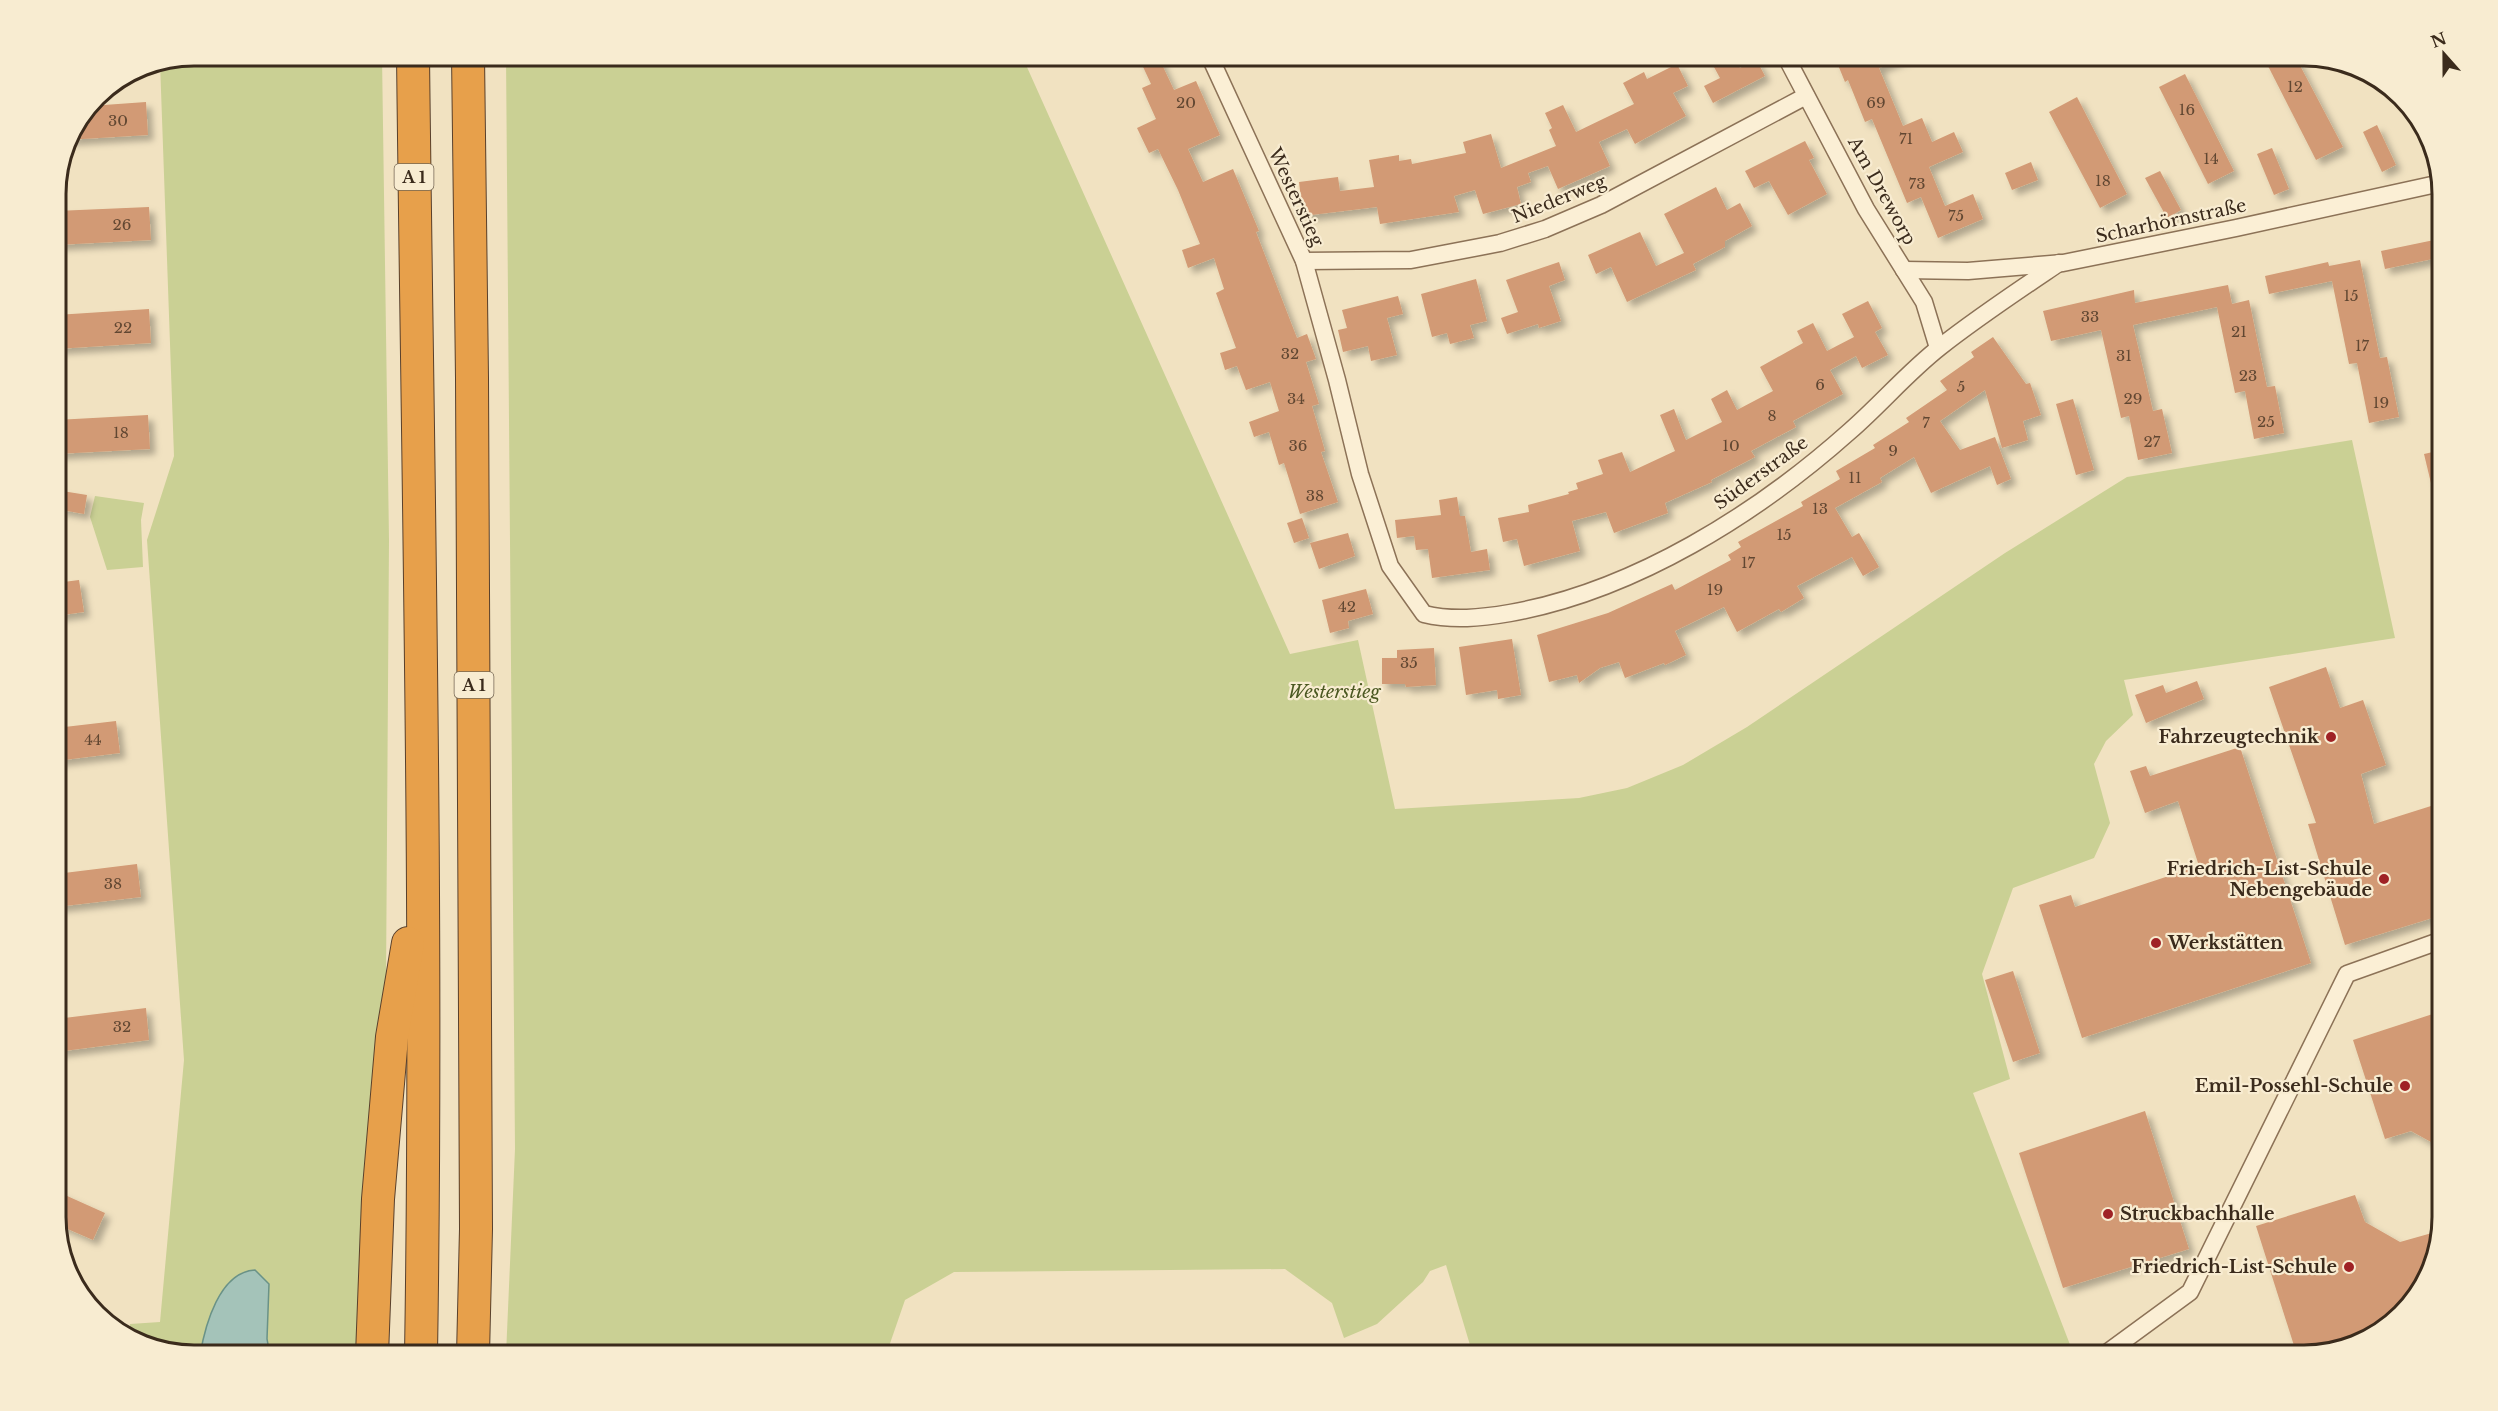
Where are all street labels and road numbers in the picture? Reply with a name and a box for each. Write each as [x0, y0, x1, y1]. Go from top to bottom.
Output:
street label: Am Dreworp [1843, 132, 1921, 249]
street label: Westerstieg [1263, 143, 1328, 250]
road number: A 1 [394, 164, 434, 190]
street label: Niederweg [1509, 170, 1610, 228]
street label: Scharhörnstraße [2094, 194, 2248, 248]
street label: Süderstraße [1710, 432, 1812, 514]
road number: A 1 [454, 672, 494, 698]

